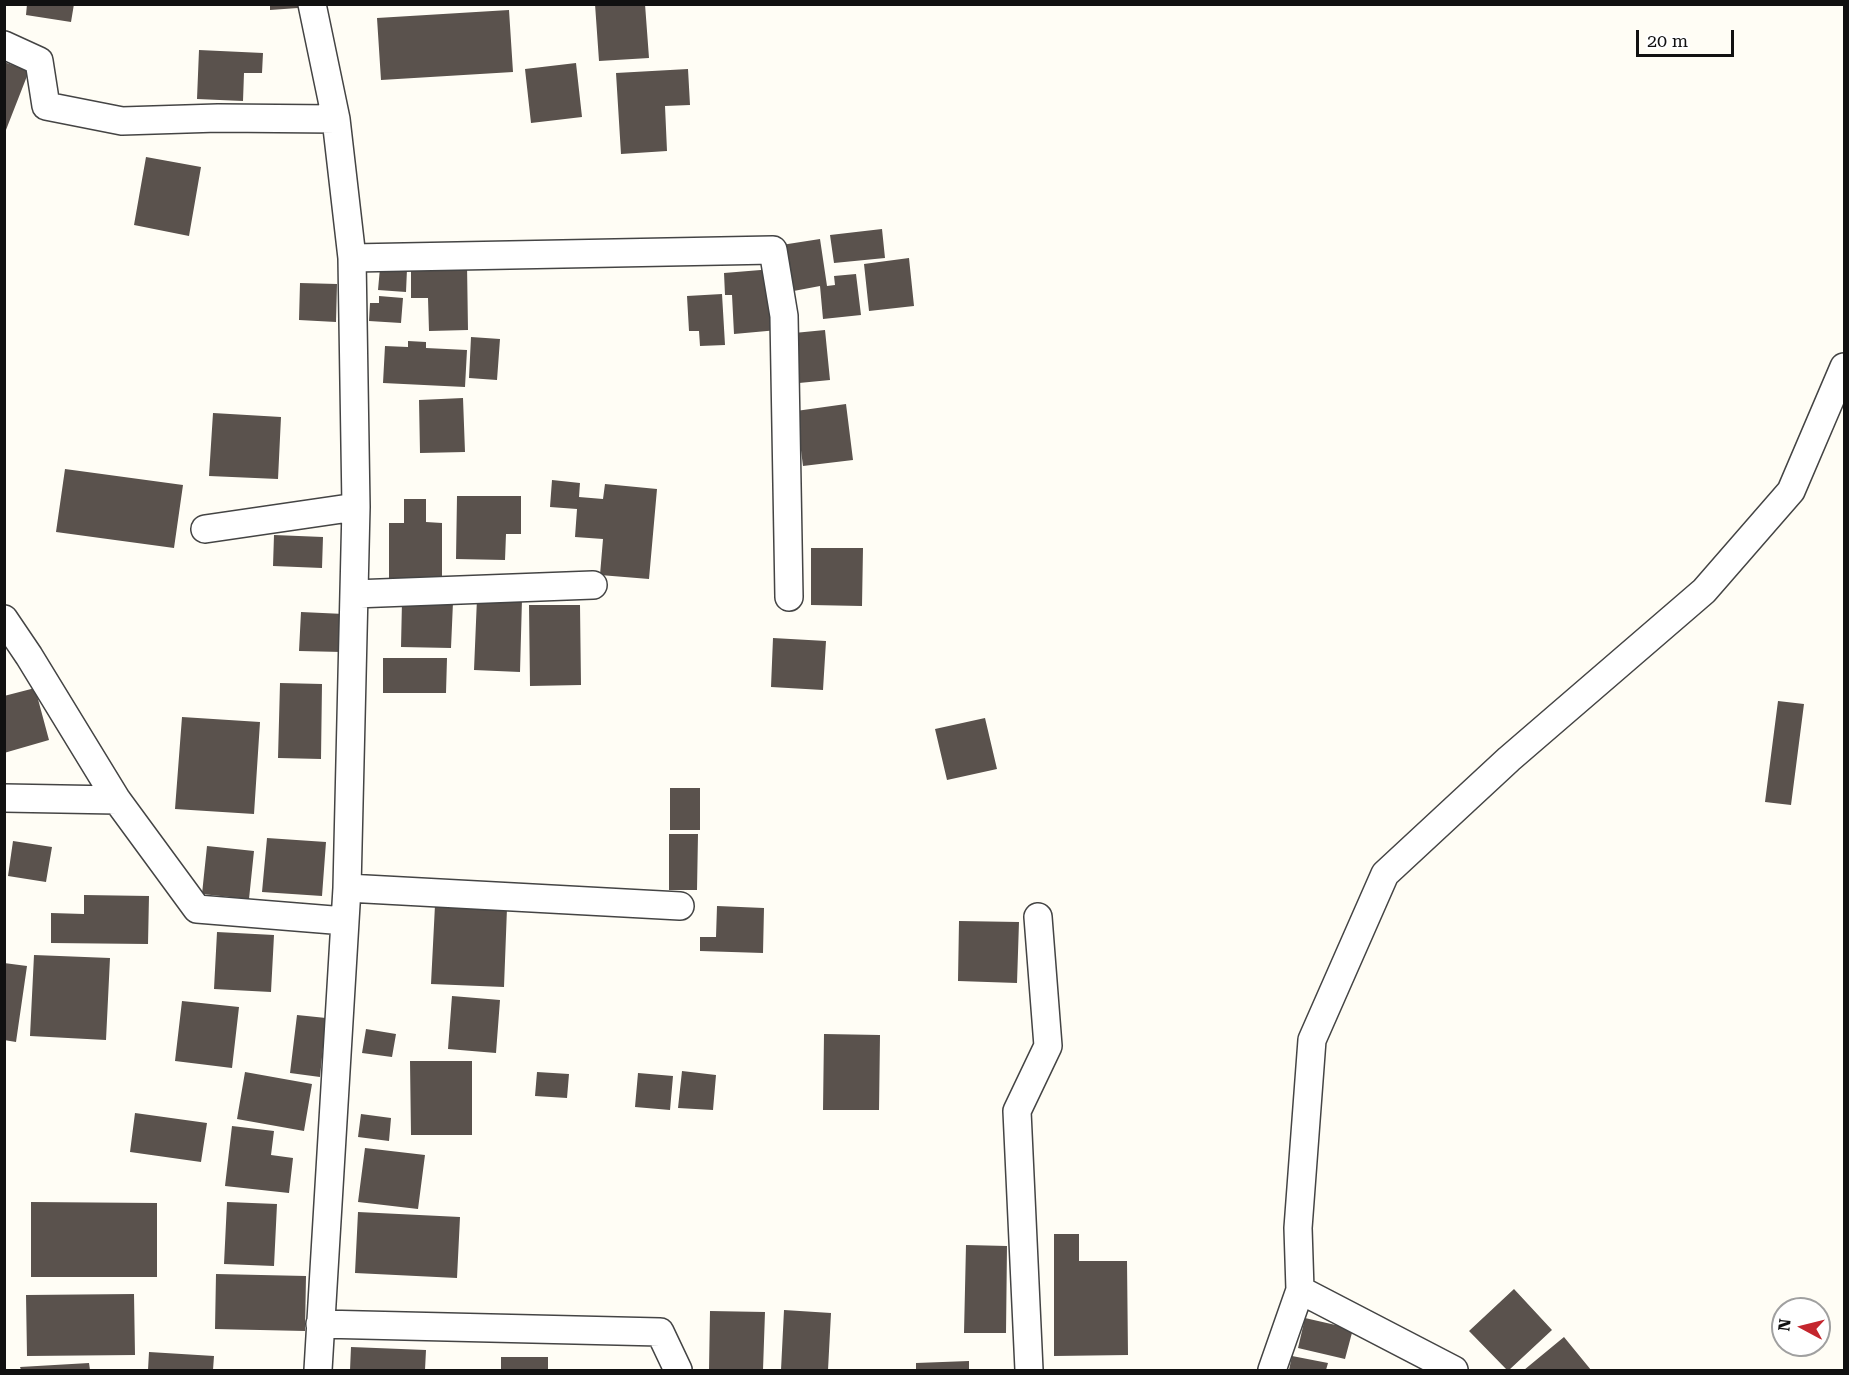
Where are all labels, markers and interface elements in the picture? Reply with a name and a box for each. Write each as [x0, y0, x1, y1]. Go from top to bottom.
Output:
scale bar [1639, 18, 1736, 56]
text: 20 m [1647, 30, 1688, 51]
north arrow [1771, 1297, 1831, 1357]
text: N [1774, 1318, 1795, 1332]

